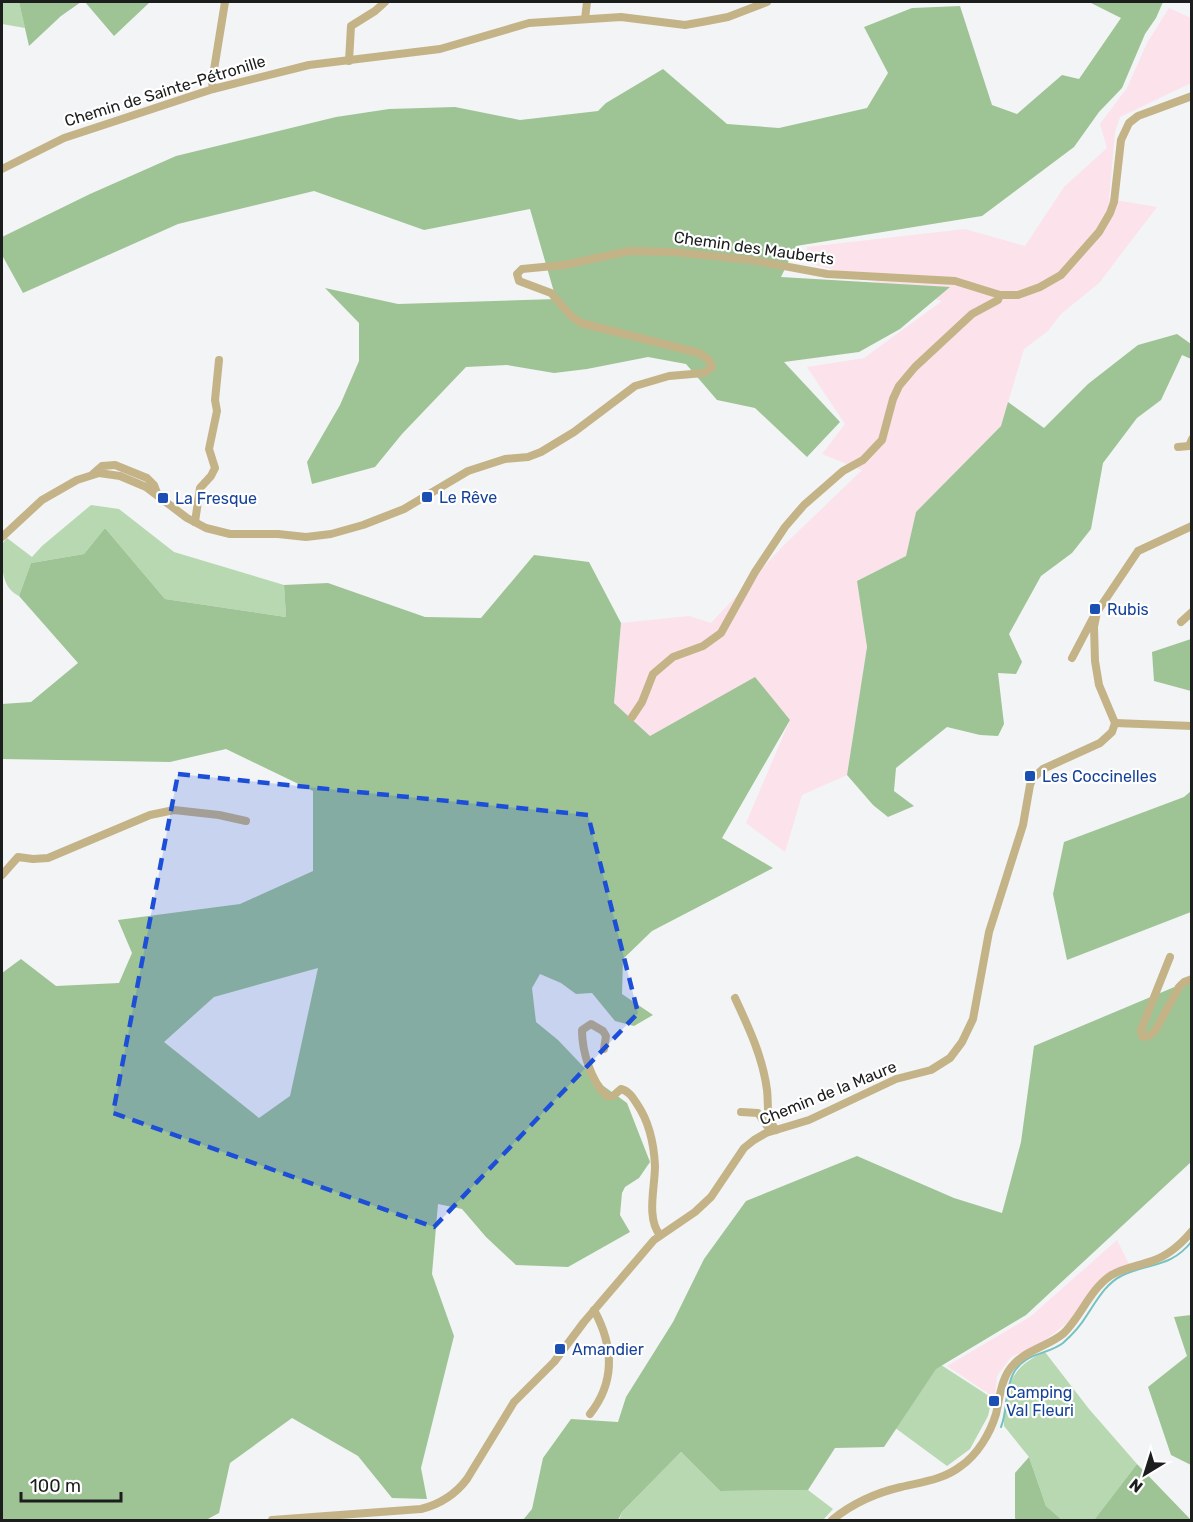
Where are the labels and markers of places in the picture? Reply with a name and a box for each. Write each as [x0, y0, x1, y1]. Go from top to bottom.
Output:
place label: Le Rêve [439, 488, 497, 507]
place label: La Fresque [175, 489, 257, 508]
marker: Le Rêve [420, 490, 434, 504]
marker: La Fresque [156, 491, 170, 505]
place label: Rubis [1107, 600, 1149, 619]
marker: Rubis [1088, 602, 1102, 616]
place label: Les Coccinelles [1042, 767, 1157, 786]
marker: Les Coccinelles [1023, 769, 1037, 783]
place label: Amandier [572, 1340, 644, 1359]
marker: Amandier [553, 1342, 567, 1356]
place label: Camping Val Fleuri [1006, 1383, 1074, 1420]
marker: Camping Val Fleuri [987, 1394, 1001, 1408]

